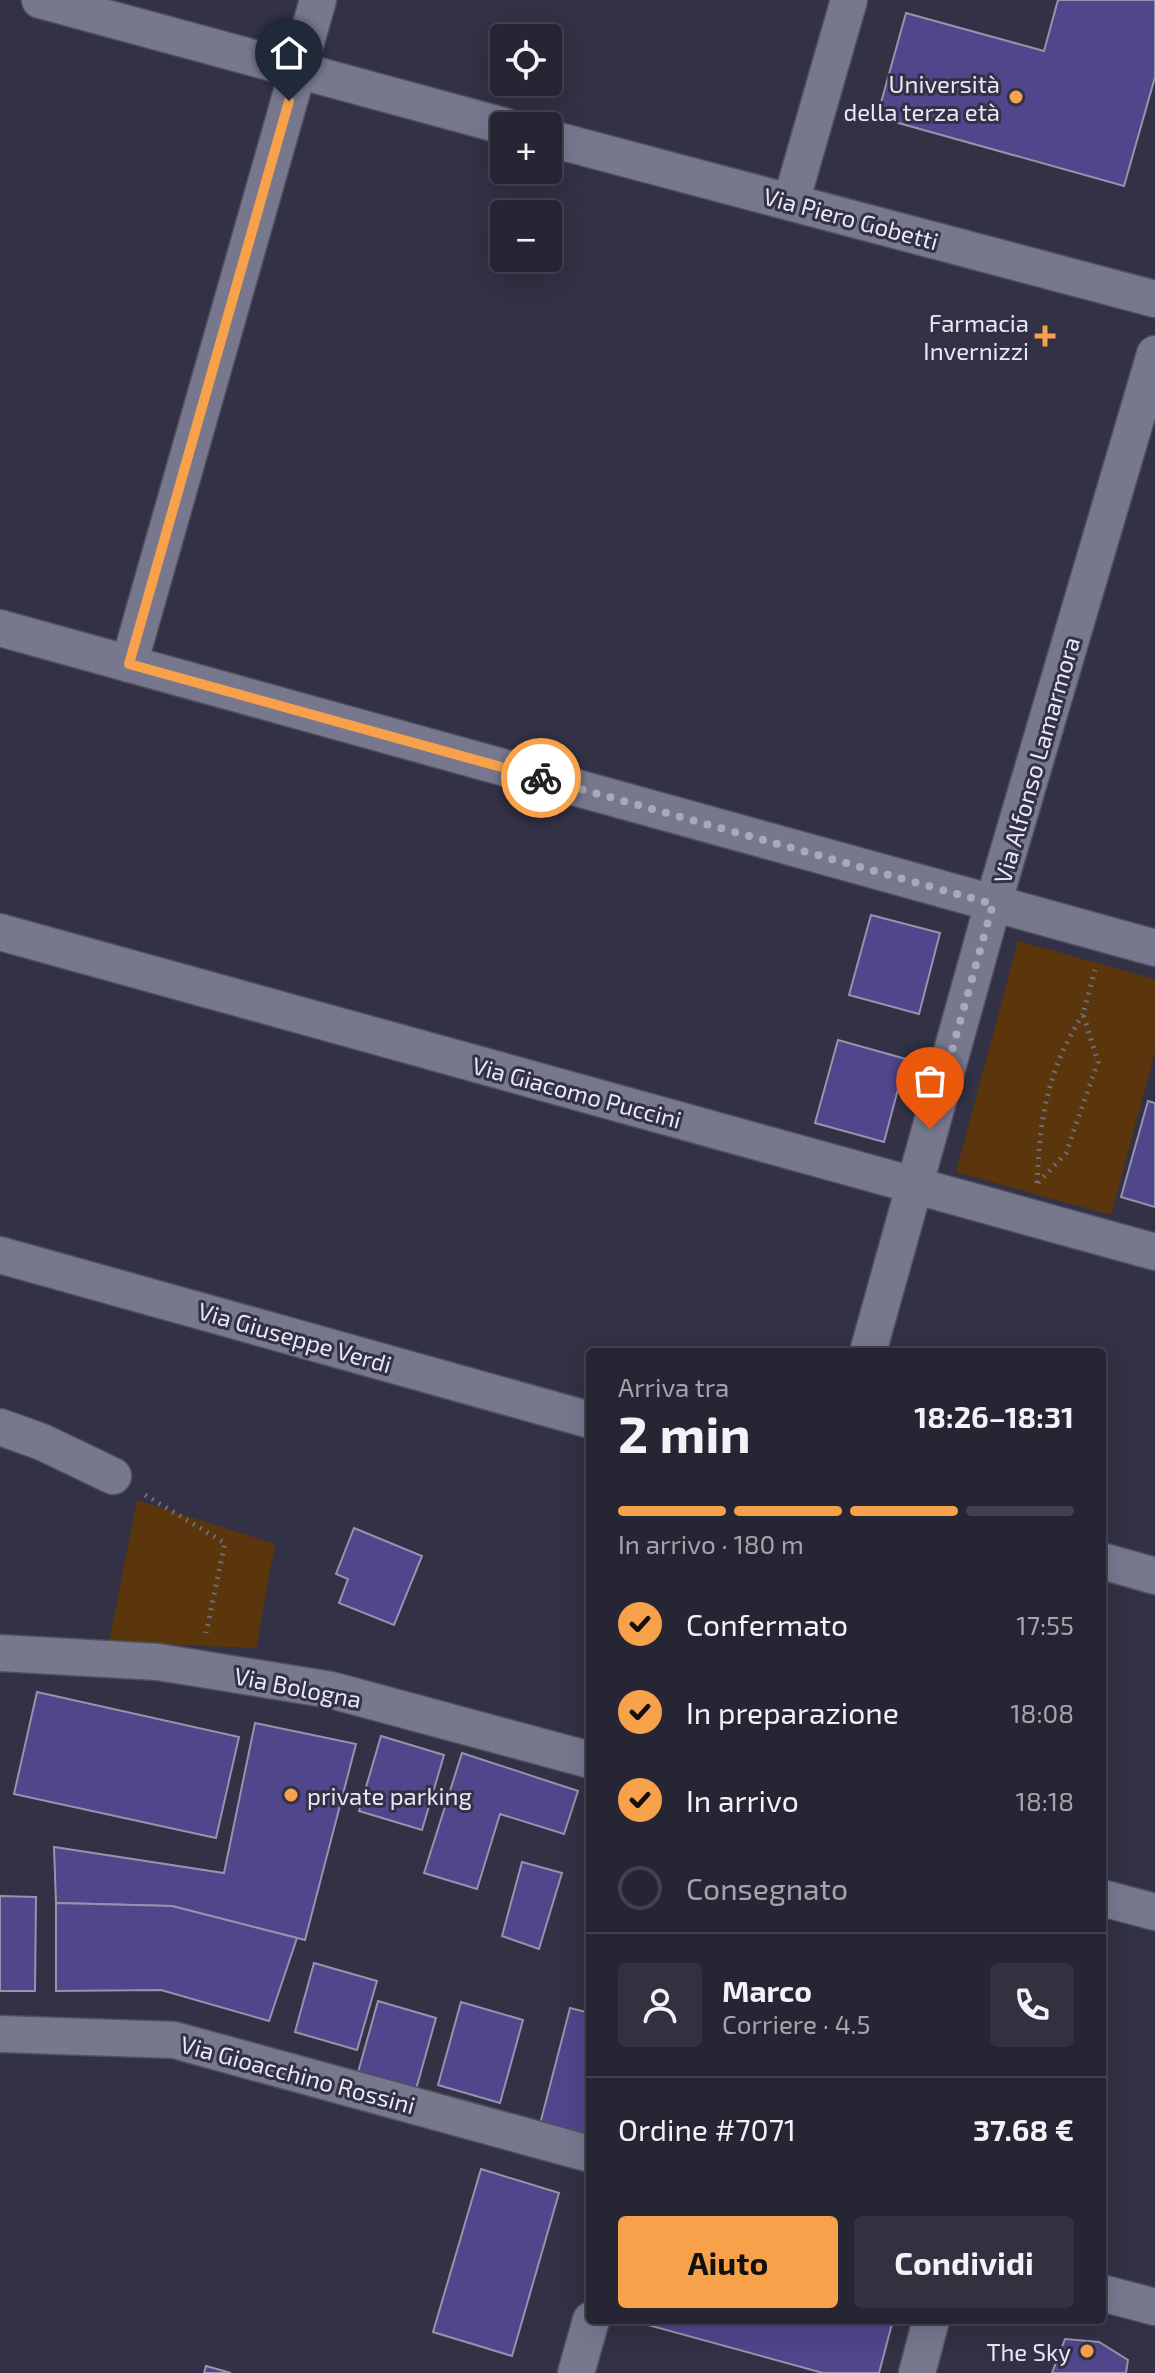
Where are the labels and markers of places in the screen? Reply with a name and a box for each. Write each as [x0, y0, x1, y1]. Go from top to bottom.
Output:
pin [255, 19, 323, 101]
place label: Università della terza età [843, 69, 1000, 126]
marker: Università della terza età [1007, 88, 1025, 106]
place label: Farmacia Invernizzi [923, 308, 1029, 365]
marker: Farmacia Invernizzi [1036, 327, 1054, 345]
pin [896, 1047, 964, 1129]
place label: private parking [307, 1781, 472, 1810]
marker: private parking [282, 1786, 300, 1804]
place label: The Sky [986, 2337, 1071, 2366]
marker: The Sky [1078, 2342, 1096, 2360]

